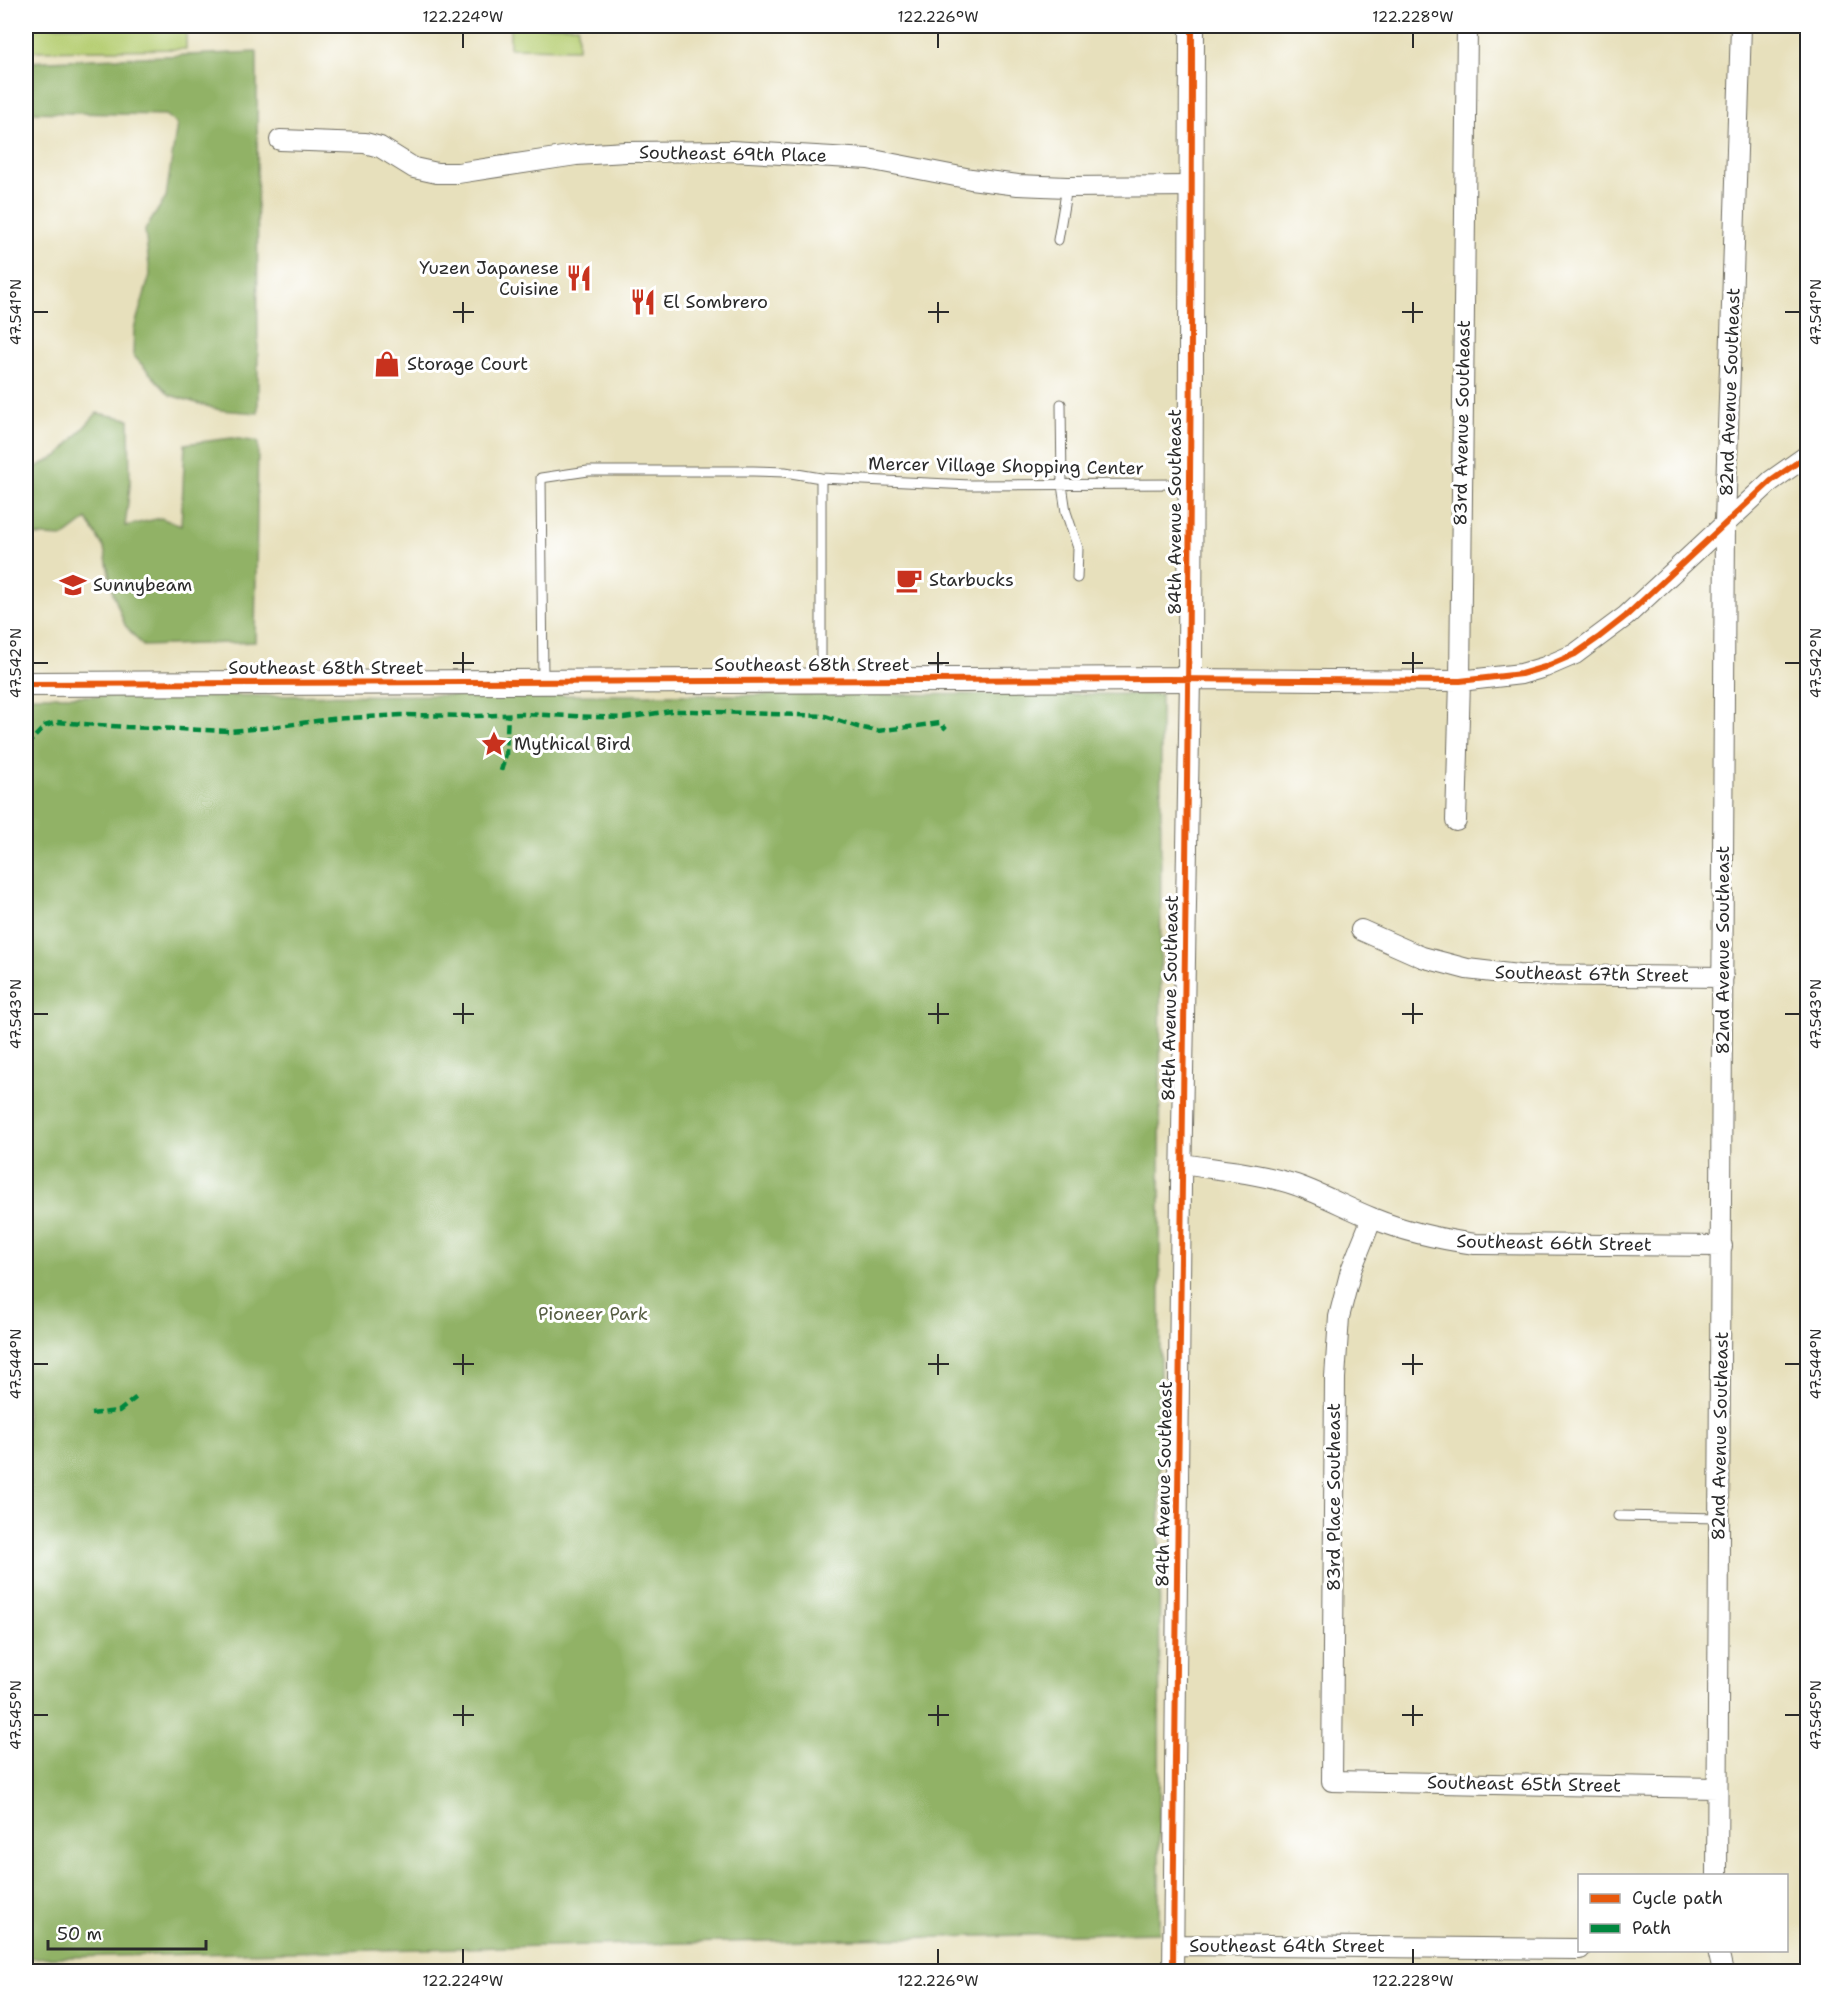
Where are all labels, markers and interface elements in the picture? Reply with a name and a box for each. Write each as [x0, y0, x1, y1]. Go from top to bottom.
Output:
text: 122.224°W [423, 7, 503, 27]
text: 122.226°W [897, 7, 979, 27]
text: 122.228°W [1372, 7, 1454, 27]
street label: Southeast 69th Place [639, 140, 827, 168]
place label: Yuzen Japanese Cuisine [419, 256, 559, 301]
restaurant icon: Yuzen Japanese Cuisine [564, 263, 594, 293]
text: 47.541°N [6, 279, 26, 345]
text: 47.541°N [1806, 279, 1826, 345]
restaurant icon: El Sombrero [628, 287, 658, 317]
street label: 82nd Avenue Southeast [1714, 287, 1746, 497]
place label: El Sombrero [663, 290, 768, 314]
street label: 83rd Avenue Southeast [1448, 320, 1476, 526]
shop icon: Storage Court [372, 349, 402, 379]
place label: Storage Court [407, 352, 528, 376]
street label: 84th Avenue Southeast [1163, 409, 1187, 615]
street label: Mercer Village Shopping Center [868, 452, 1144, 480]
cafe icon: Starbucks [894, 565, 924, 595]
place label: Starbucks [929, 568, 1014, 592]
school or university icon: Sunnybeam [58, 570, 88, 600]
place label: Sunnybeam [93, 573, 192, 597]
text: 47.542°N [6, 628, 26, 698]
text: 47.542°N [1806, 628, 1826, 698]
street label: Southeast 68th Street [714, 653, 910, 677]
street label: Southeast 68th Street [228, 656, 424, 680]
place icon: Mythical Bird [479, 729, 509, 759]
place label: Mythical Bird [514, 732, 631, 756]
street label: 82nd Avenue Southeast [1711, 845, 1735, 1054]
street label: 84th Avenue Southeast [1156, 895, 1184, 1101]
street label: Southeast 67th Street [1495, 960, 1689, 988]
text: 47.543°N [6, 979, 26, 1049]
text: 47.543°N [1806, 979, 1826, 1049]
street label: Southeast 66th Street [1456, 1229, 1652, 1257]
park label: Pioneer Park [538, 1302, 648, 1326]
text: 47.544°N [6, 1328, 26, 1400]
text: 47.544°N [1806, 1328, 1826, 1400]
street label: 82nd Avenue Southeast [1706, 1331, 1734, 1541]
street label: 84th Avenue Southeast [1150, 1381, 1178, 1587]
street label: 83rd Place Southeast [1322, 1403, 1346, 1591]
text: 47.545°N [6, 1680, 26, 1750]
text: 47.545°N [1806, 1680, 1826, 1750]
street label: Southeast 65th Street [1427, 1770, 1621, 1798]
legend [1578, 1874, 1788, 1952]
text: Cycle path [1632, 1886, 1723, 1910]
scale bar [48, 1913, 206, 1951]
text: Path [1632, 1916, 1671, 1940]
text: 50 m [57, 1922, 102, 1946]
street label: Southeast 64th Street [1189, 1934, 1385, 1958]
text: 122.224°W [423, 1971, 503, 1991]
text: 122.226°W [897, 1971, 979, 1991]
text: 122.228°W [1372, 1971, 1454, 1991]

